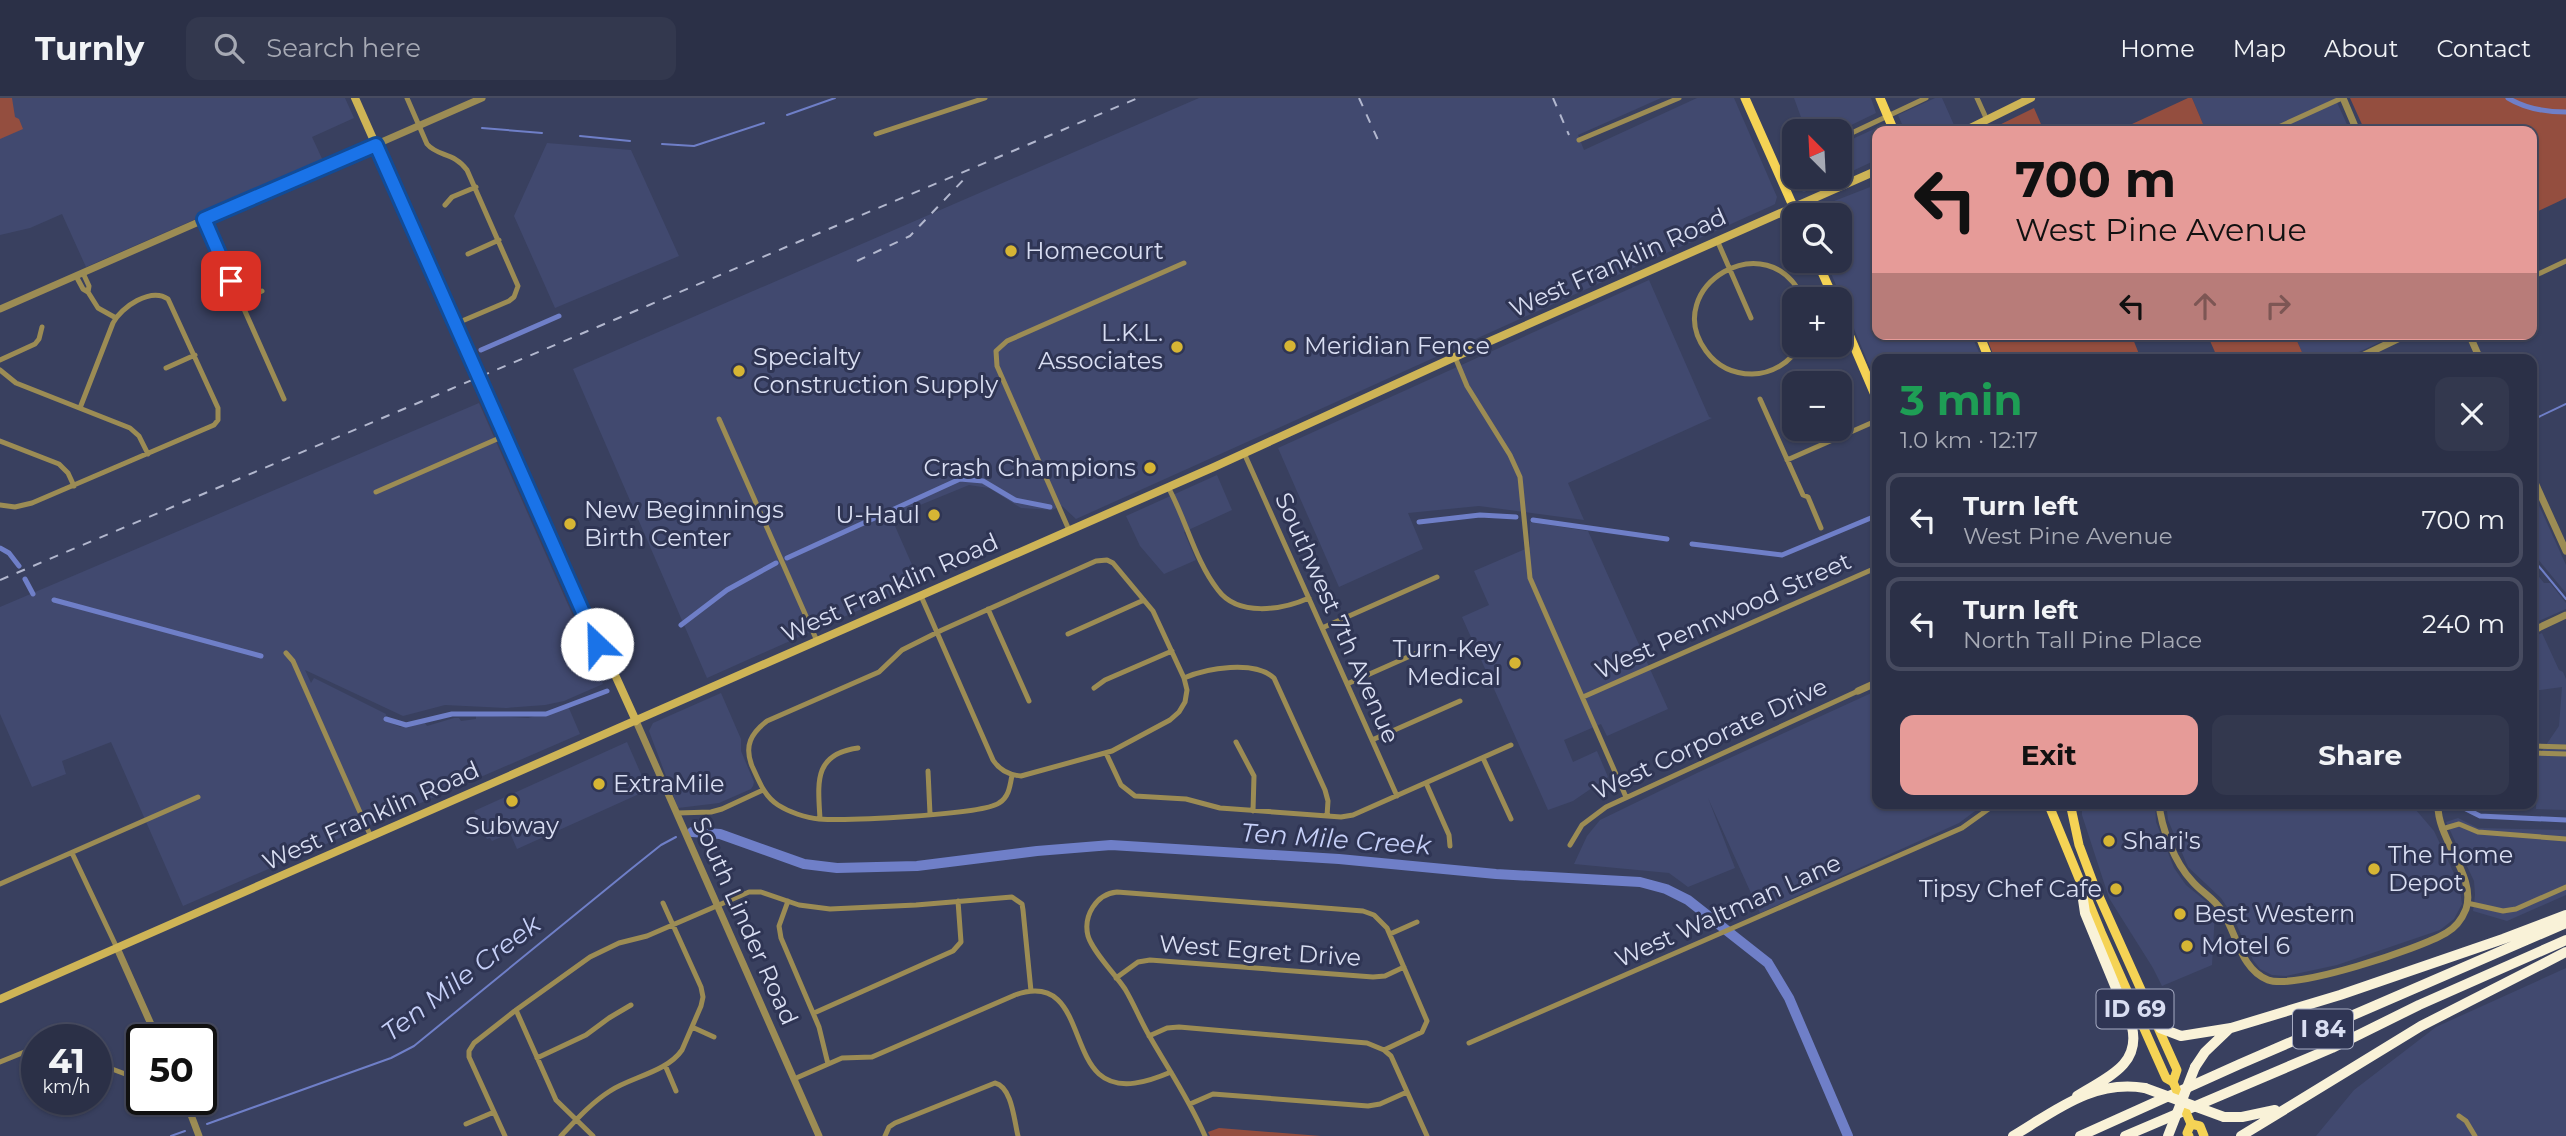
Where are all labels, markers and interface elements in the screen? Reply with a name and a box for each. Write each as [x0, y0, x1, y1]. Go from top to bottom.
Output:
search box [186, 17, 676, 80]
text: Turnly [35, 28, 144, 68]
icon: search [210, 29, 248, 67]
text: Search here [266, 32, 421, 64]
text: Home [2120, 34, 2195, 63]
text: Map [2233, 34, 2286, 63]
text: About [2324, 34, 2398, 63]
text: Contact [2436, 34, 2531, 63]
north arrow [1782, 119, 1852, 189]
map controls [1782, 119, 1852, 441]
text: 700 m [2015, 150, 2176, 209]
icon: left [1900, 154, 1991, 245]
street label: West Franklin Road [1505, 202, 1731, 323]
button: search [1782, 203, 1852, 273]
text: West Pine Avenue [2015, 210, 2307, 249]
place label: Homecourt [1025, 236, 1164, 265]
marker: Homecourt [1003, 243, 1019, 259]
pin [201, 251, 261, 311]
icon: arrive [212, 262, 250, 300]
button: + [1782, 287, 1852, 357]
icon: left [2113, 287, 2151, 325]
icon: ahead [2186, 287, 2224, 325]
icon: right [2259, 287, 2297, 325]
place label: L.K.L. Associates [1038, 318, 1163, 375]
place label: Meridian Fence [1304, 331, 1490, 360]
marker: Meridian Fence [1282, 338, 1298, 354]
marker: L.K.L. Associates [1169, 339, 1185, 355]
place label: Specialty Construction Supply [753, 342, 998, 399]
marker: Specialty Construction Supply [731, 363, 747, 379]
button: − [1782, 371, 1852, 441]
text: 3 min [1900, 374, 2022, 426]
button: close [2435, 377, 2509, 451]
text: 1.0 km · 12:17 [1900, 426, 2038, 454]
place label: Crash Champions [923, 453, 1136, 482]
marker: Crash Champions [1142, 460, 1158, 476]
street label: Southwest 7th Avenue [1269, 488, 1406, 748]
text: Turn left [1963, 490, 2079, 522]
place label: New Beginnings Birth Center [584, 495, 784, 552]
place label: U-Haul [836, 500, 920, 529]
icon: left [1904, 501, 1942, 539]
text: 700 m [2421, 504, 2505, 536]
marker: U-Haul [926, 507, 942, 523]
marker: New Beginnings Birth Center [562, 516, 578, 532]
text: West Pine Avenue [1963, 522, 2173, 550]
street label: West Franklin Road [777, 527, 1003, 648]
street label: West Pennwood Street [1590, 546, 1856, 685]
text: Turn left [1963, 594, 2079, 626]
icon: left [1904, 605, 1942, 643]
position arrow [560, 607, 634, 681]
text: 240 m [2422, 608, 2505, 640]
text: North Tall Pine Place [1963, 626, 2202, 654]
place label: Turn-Key Medical [1393, 634, 1501, 691]
marker: Turn-Key Medical [1507, 655, 1523, 671]
street label: West Corporate Drive [1588, 671, 1832, 806]
button: Exit [1900, 715, 2198, 795]
button: Share [2212, 715, 2509, 795]
street label: West Franklin Road [258, 755, 484, 876]
place label: ExtraMile [613, 769, 724, 798]
marker: ExtraMile [591, 776, 607, 792]
marker: Subway [504, 793, 520, 809]
place label: Subway [465, 811, 559, 840]
street label: South Linder Road [687, 812, 804, 1029]
water label: Ten Mile Creek [1240, 816, 1434, 862]
place label: Shari's [2123, 826, 2201, 855]
marker: Shari's [2101, 833, 2117, 849]
place label: The Home Depot [2388, 840, 2513, 897]
street label: West Waltman Lane [1610, 848, 1845, 973]
marker: The Home Depot [2366, 861, 2382, 877]
place label: Tipsy Chef Cafe [1919, 874, 2102, 903]
marker: Tipsy Chef Cafe [2108, 881, 2124, 897]
place label: Best Western [2194, 899, 2355, 928]
marker: Best Western [2172, 906, 2188, 922]
water label: Ten Mile Creek [375, 907, 548, 1048]
street label: West Egret Drive [1158, 929, 1362, 972]
place label: Motel 6 [2201, 931, 2290, 960]
marker: Motel 6 [2179, 938, 2195, 954]
road number: ID 69 [2096, 989, 2174, 1028]
road number: I 84 [2293, 1010, 2353, 1048]
speed limit sign: 50 [126, 1024, 217, 1115]
text: 41 [48, 1039, 85, 1082]
text: km/h [42, 1076, 91, 1098]

